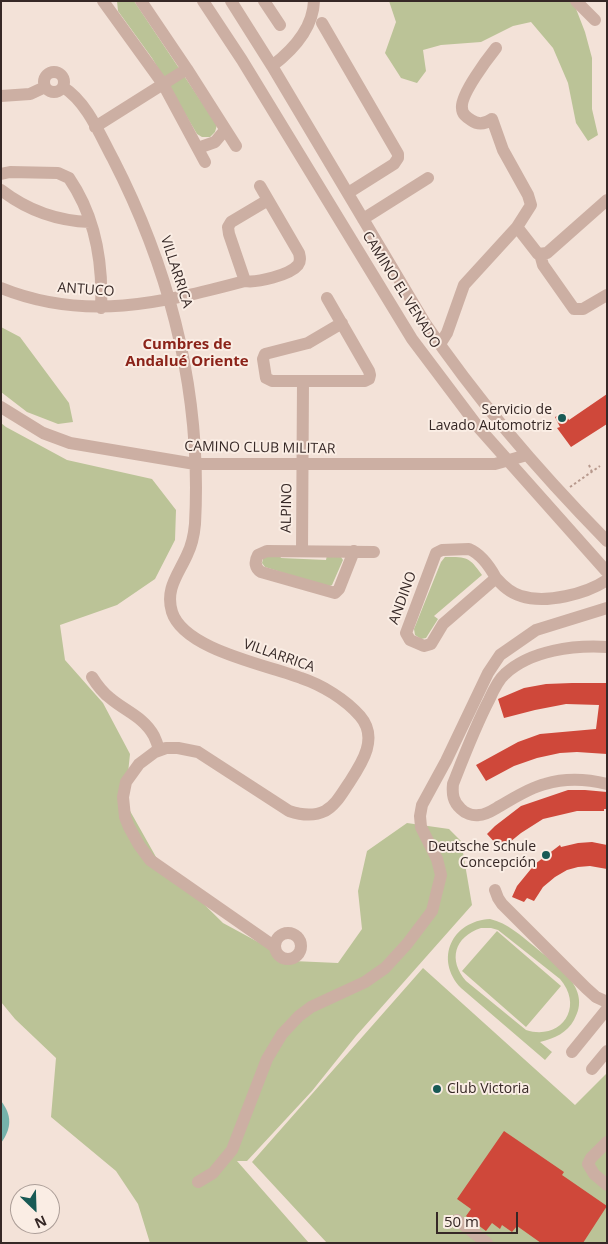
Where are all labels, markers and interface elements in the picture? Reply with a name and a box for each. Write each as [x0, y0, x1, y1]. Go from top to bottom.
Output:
street label: CAMINO EL VENADO [358, 229, 444, 351]
street label: VILLARRICA [156, 234, 196, 310]
street label: ANTUCO [57, 280, 115, 300]
district label: Cumbres de Andalué Oriente [125, 336, 249, 371]
place label: Servicio de Lavado Automotriz [428, 402, 552, 434]
marker: Servicio de Lavado Automotriz [556, 412, 568, 424]
street label: CAMINO CLUB MILITAR [184, 438, 336, 458]
street label: ALPINO [278, 483, 296, 533]
street label: ANDINO [386, 569, 420, 627]
street label: VILLARRICA [241, 636, 317, 676]
place label: Deutsche Schule Concepción [428, 839, 536, 872]
marker: Deutsche Schule Concepción [540, 849, 552, 861]
place label: Club Victoria [447, 1081, 529, 1097]
marker: Club Victoria [431, 1083, 443, 1095]
north arrow [10, 1184, 60, 1234]
scale bar [438, 1202, 520, 1234]
text: N [32, 1211, 50, 1233]
text: 50 m [444, 1211, 479, 1231]

